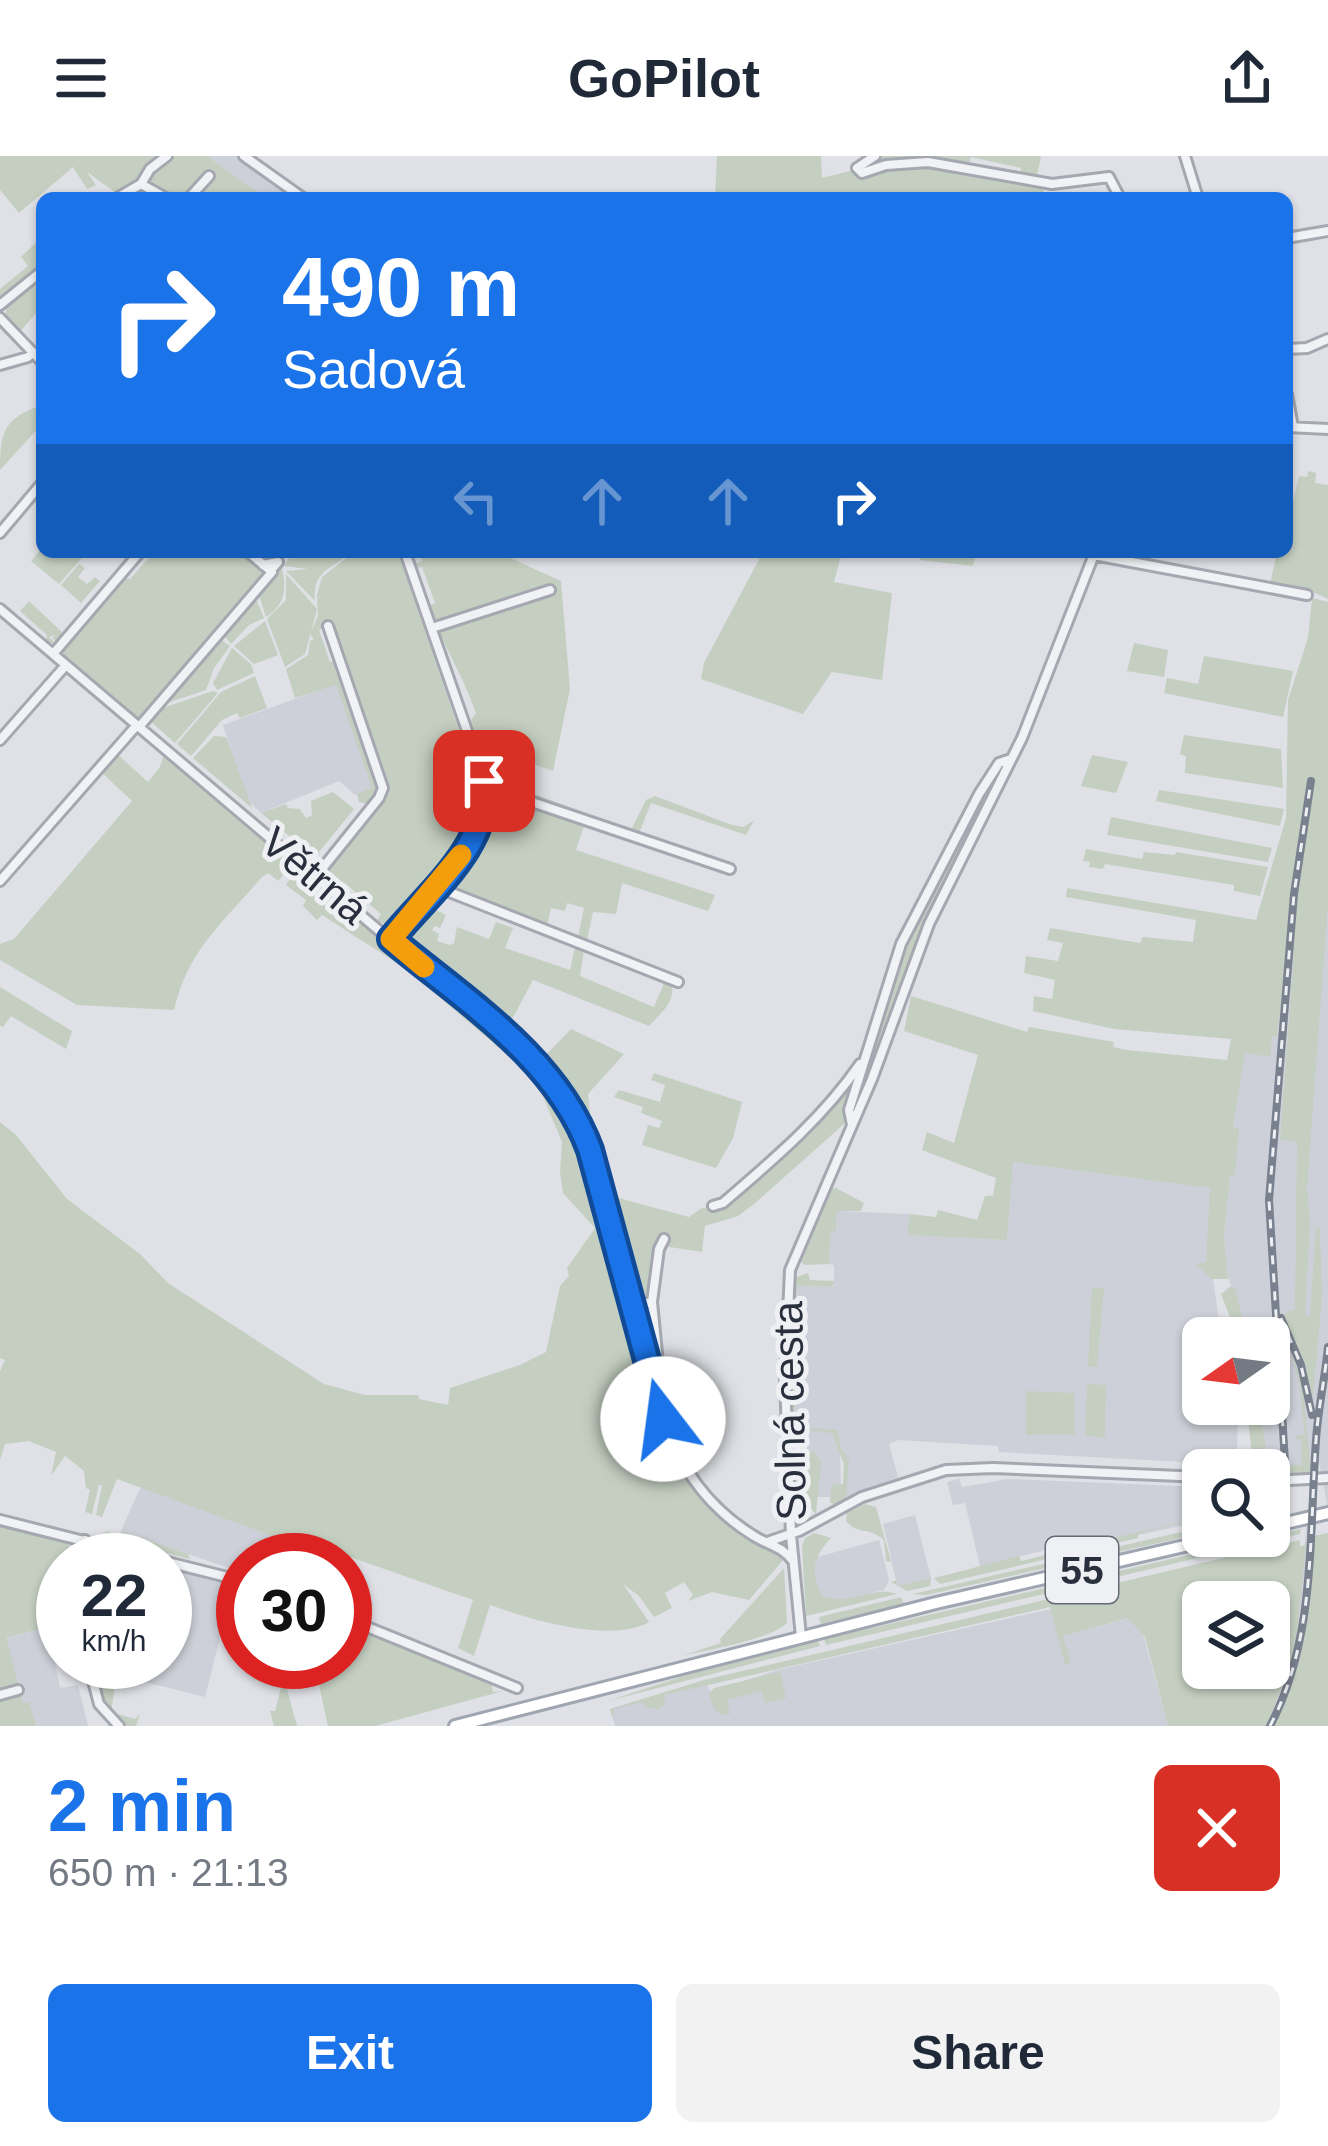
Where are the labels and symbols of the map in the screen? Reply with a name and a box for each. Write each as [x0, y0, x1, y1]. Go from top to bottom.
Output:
pin [433, 730, 535, 832]
street label: Větrná [252, 818, 378, 934]
street label: Solná cesta [764, 1300, 815, 1521]
north arrow [1182, 1317, 1290, 1425]
position arrow [600, 1356, 726, 1482]
speed limit sign: 30 [216, 1533, 372, 1689]
road number: 55 [1046, 1537, 1118, 1603]

